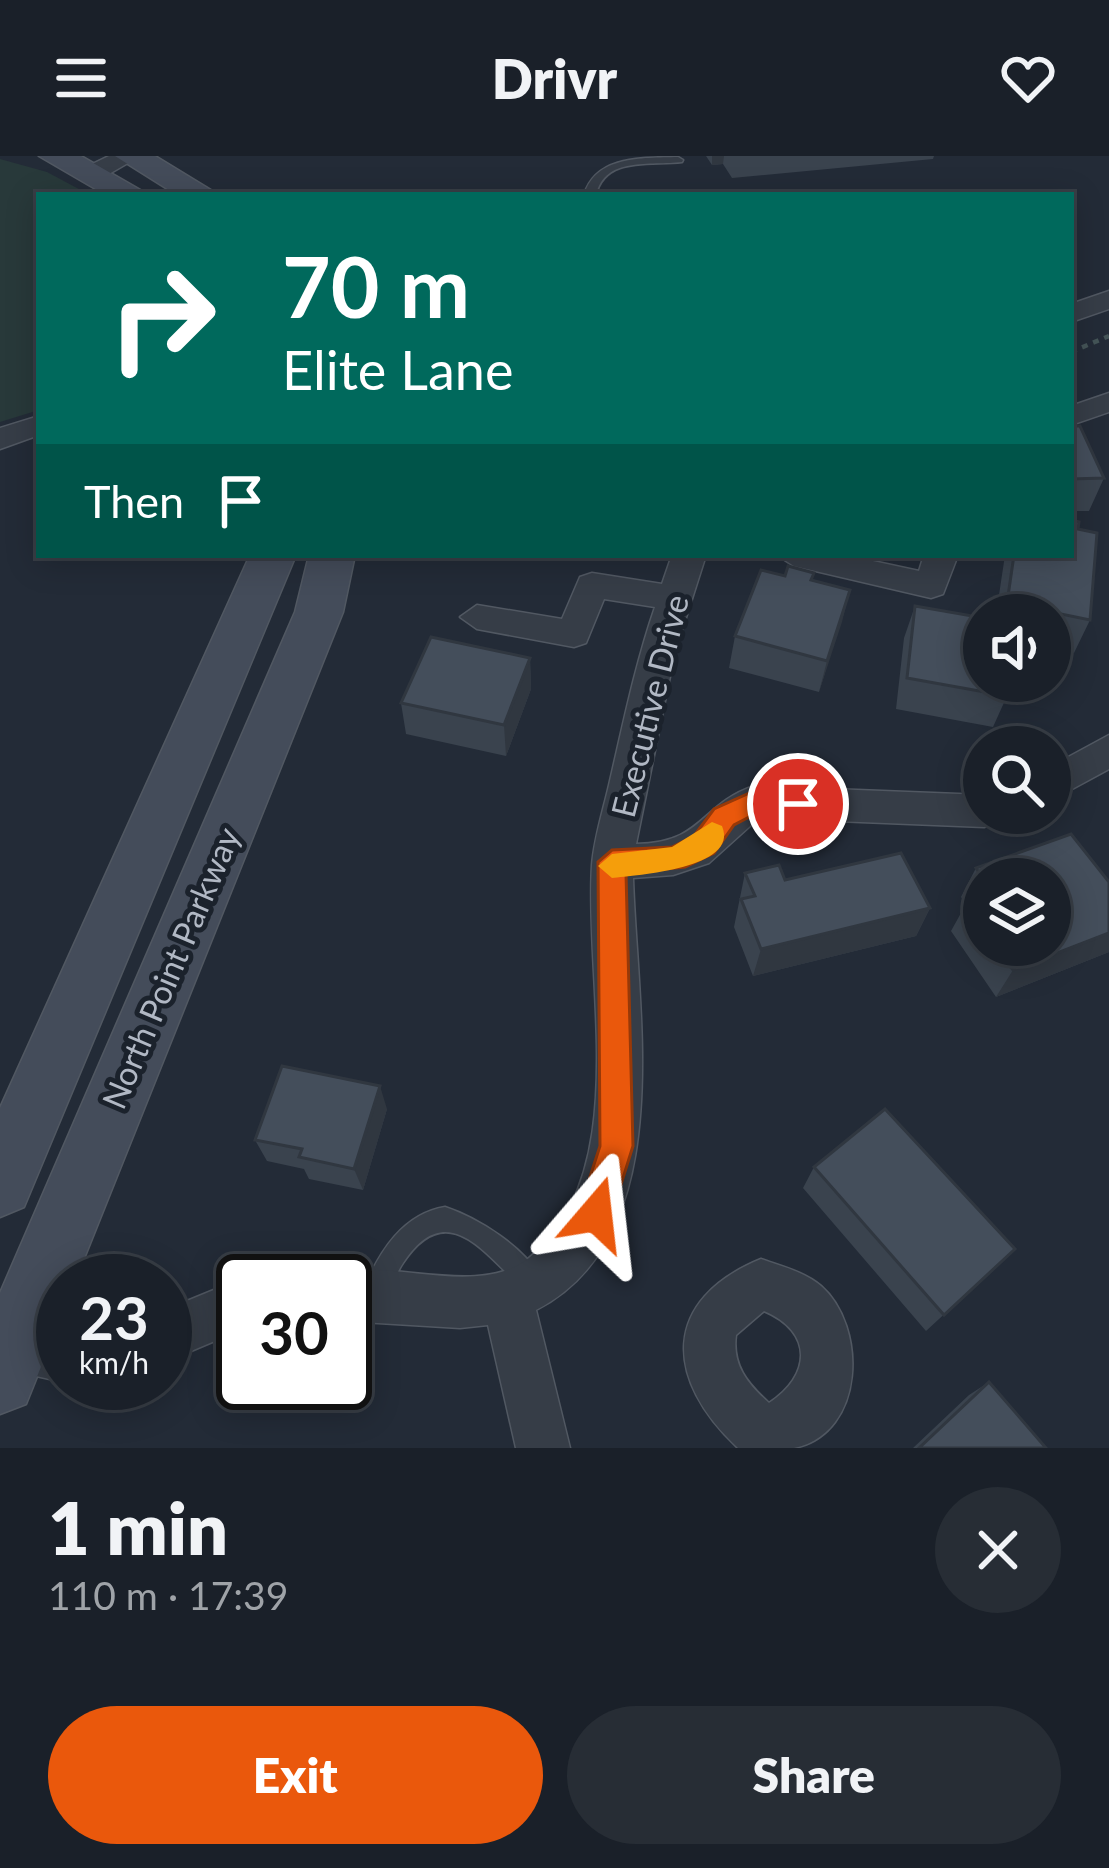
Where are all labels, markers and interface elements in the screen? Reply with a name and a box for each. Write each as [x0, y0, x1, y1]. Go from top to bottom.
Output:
icon: menu [48, 45, 114, 111]
icon: heart [995, 45, 1061, 111]
text: Drivr [492, 46, 617, 111]
text: 70 m [282, 235, 470, 336]
icon: right [84, 240, 240, 396]
text: Elite Lane [282, 337, 513, 402]
icon: arrive [208, 468, 274, 534]
text: Then [84, 474, 184, 528]
street label: Executive Drive [602, 590, 696, 821]
map controls [963, 594, 1071, 966]
button: sound [963, 594, 1071, 702]
button: search [963, 726, 1071, 834]
pin [747, 753, 849, 855]
icon: arrive [765, 771, 831, 837]
street label: North Point Parkway [93, 821, 247, 1114]
button: layers [963, 858, 1071, 966]
position arrow [533, 1151, 659, 1277]
speed limit sign: 30 [216, 1254, 372, 1410]
text: 23 [79, 1281, 149, 1353]
text: km/h [79, 1344, 149, 1380]
text: 1 min [48, 1484, 228, 1570]
button: close [935, 1487, 1061, 1613]
text: 110 m · 17:39 [48, 1572, 288, 1618]
button: Exit [48, 1706, 543, 1844]
button: Share [567, 1706, 1061, 1844]

